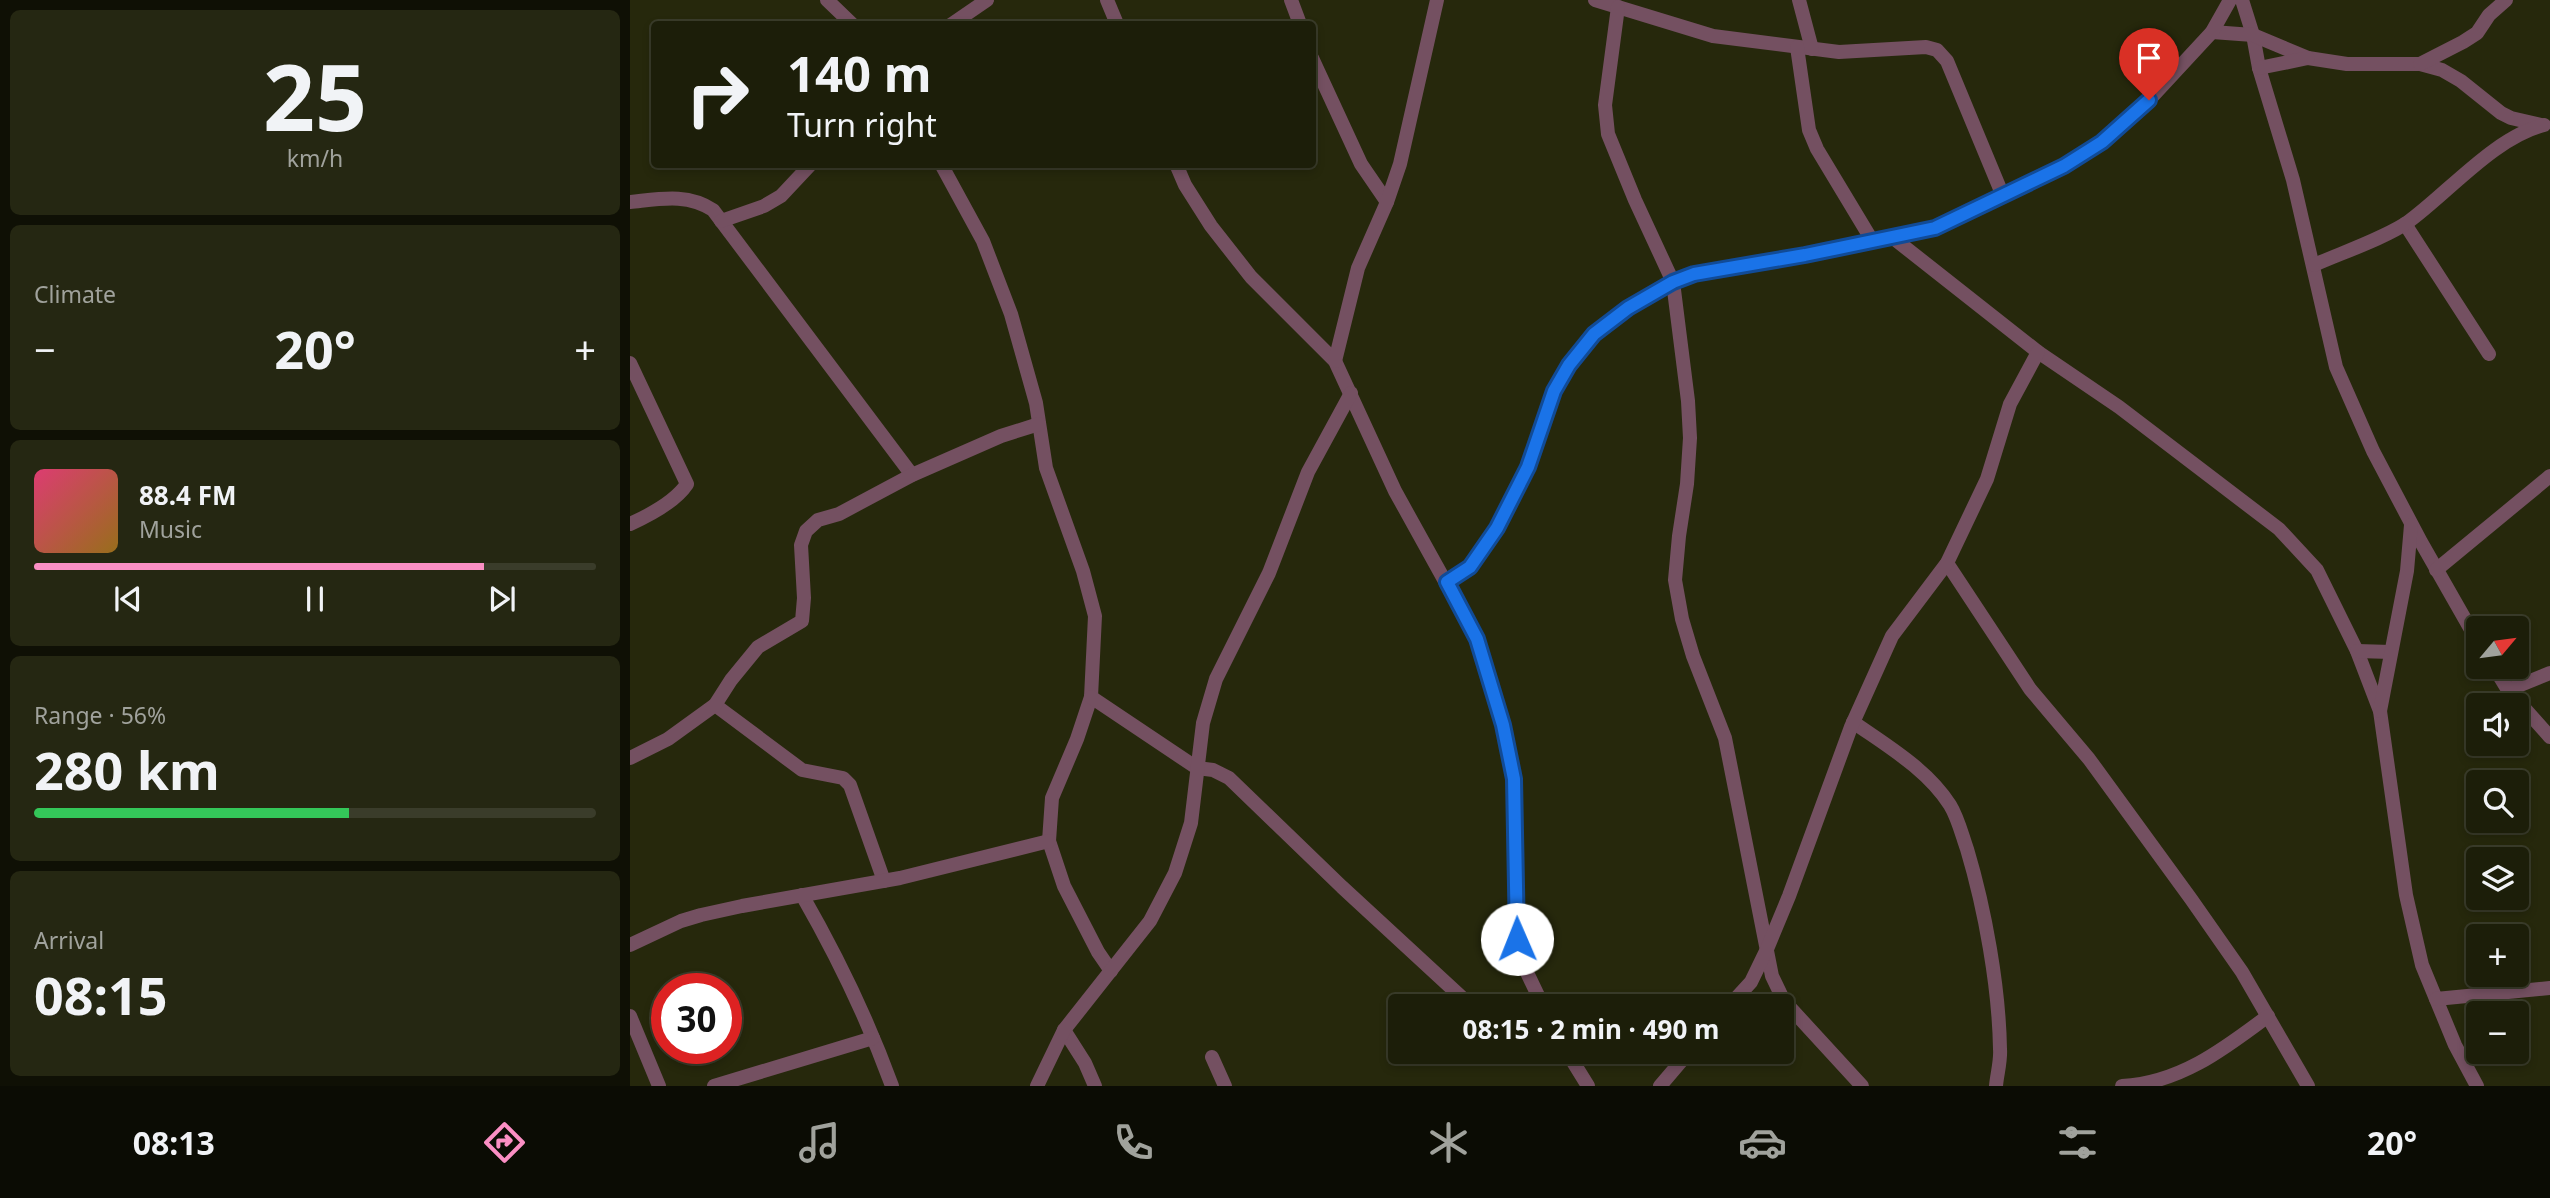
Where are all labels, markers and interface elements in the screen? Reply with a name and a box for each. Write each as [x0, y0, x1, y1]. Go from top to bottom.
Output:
pin [2119, 28, 2179, 100]
text: 25 [263, 34, 367, 158]
icon: arrive [2130, 39, 2168, 77]
text: 140 m [787, 40, 932, 106]
icon: right [672, 49, 763, 140]
text: Turn right [787, 103, 937, 146]
text: km/h [287, 142, 343, 174]
text: Climate [34, 278, 116, 310]
text: 20° [274, 313, 356, 384]
text: − [34, 323, 56, 375]
text: + [574, 323, 596, 375]
text: 88.4 FM [139, 477, 236, 513]
text: Music [139, 513, 202, 545]
icon: previous [109, 580, 147, 618]
icon: pause [296, 580, 334, 618]
icon: next [483, 580, 521, 618]
north arrow [2466, 616, 2529, 679]
map controls [2466, 616, 2529, 1064]
button: sound [2466, 693, 2529, 756]
text: Range · 56% [34, 699, 166, 731]
text: 280 km [34, 734, 220, 805]
button: search [2466, 770, 2529, 833]
button: layers [2466, 847, 2529, 910]
position arrow [1480, 902, 1554, 976]
text: Arrival [34, 924, 104, 956]
button: + [2466, 924, 2529, 987]
text: 08:15 [34, 959, 168, 1030]
speed limit sign: 30 [651, 973, 742, 1064]
button: − [2466, 1001, 2529, 1064]
text: 08:15 · 2 min · 490 m [1463, 1011, 1719, 1047]
icon: directions [480, 1118, 529, 1167]
icon: music [795, 1118, 844, 1167]
icon: phone [1109, 1118, 1158, 1167]
icon: climate [1424, 1118, 1473, 1167]
icon: car [1738, 1118, 1787, 1167]
icon: filters [2053, 1118, 2102, 1167]
text: 08:13 [133, 1121, 215, 1164]
text: 20° [2367, 1121, 2417, 1164]

